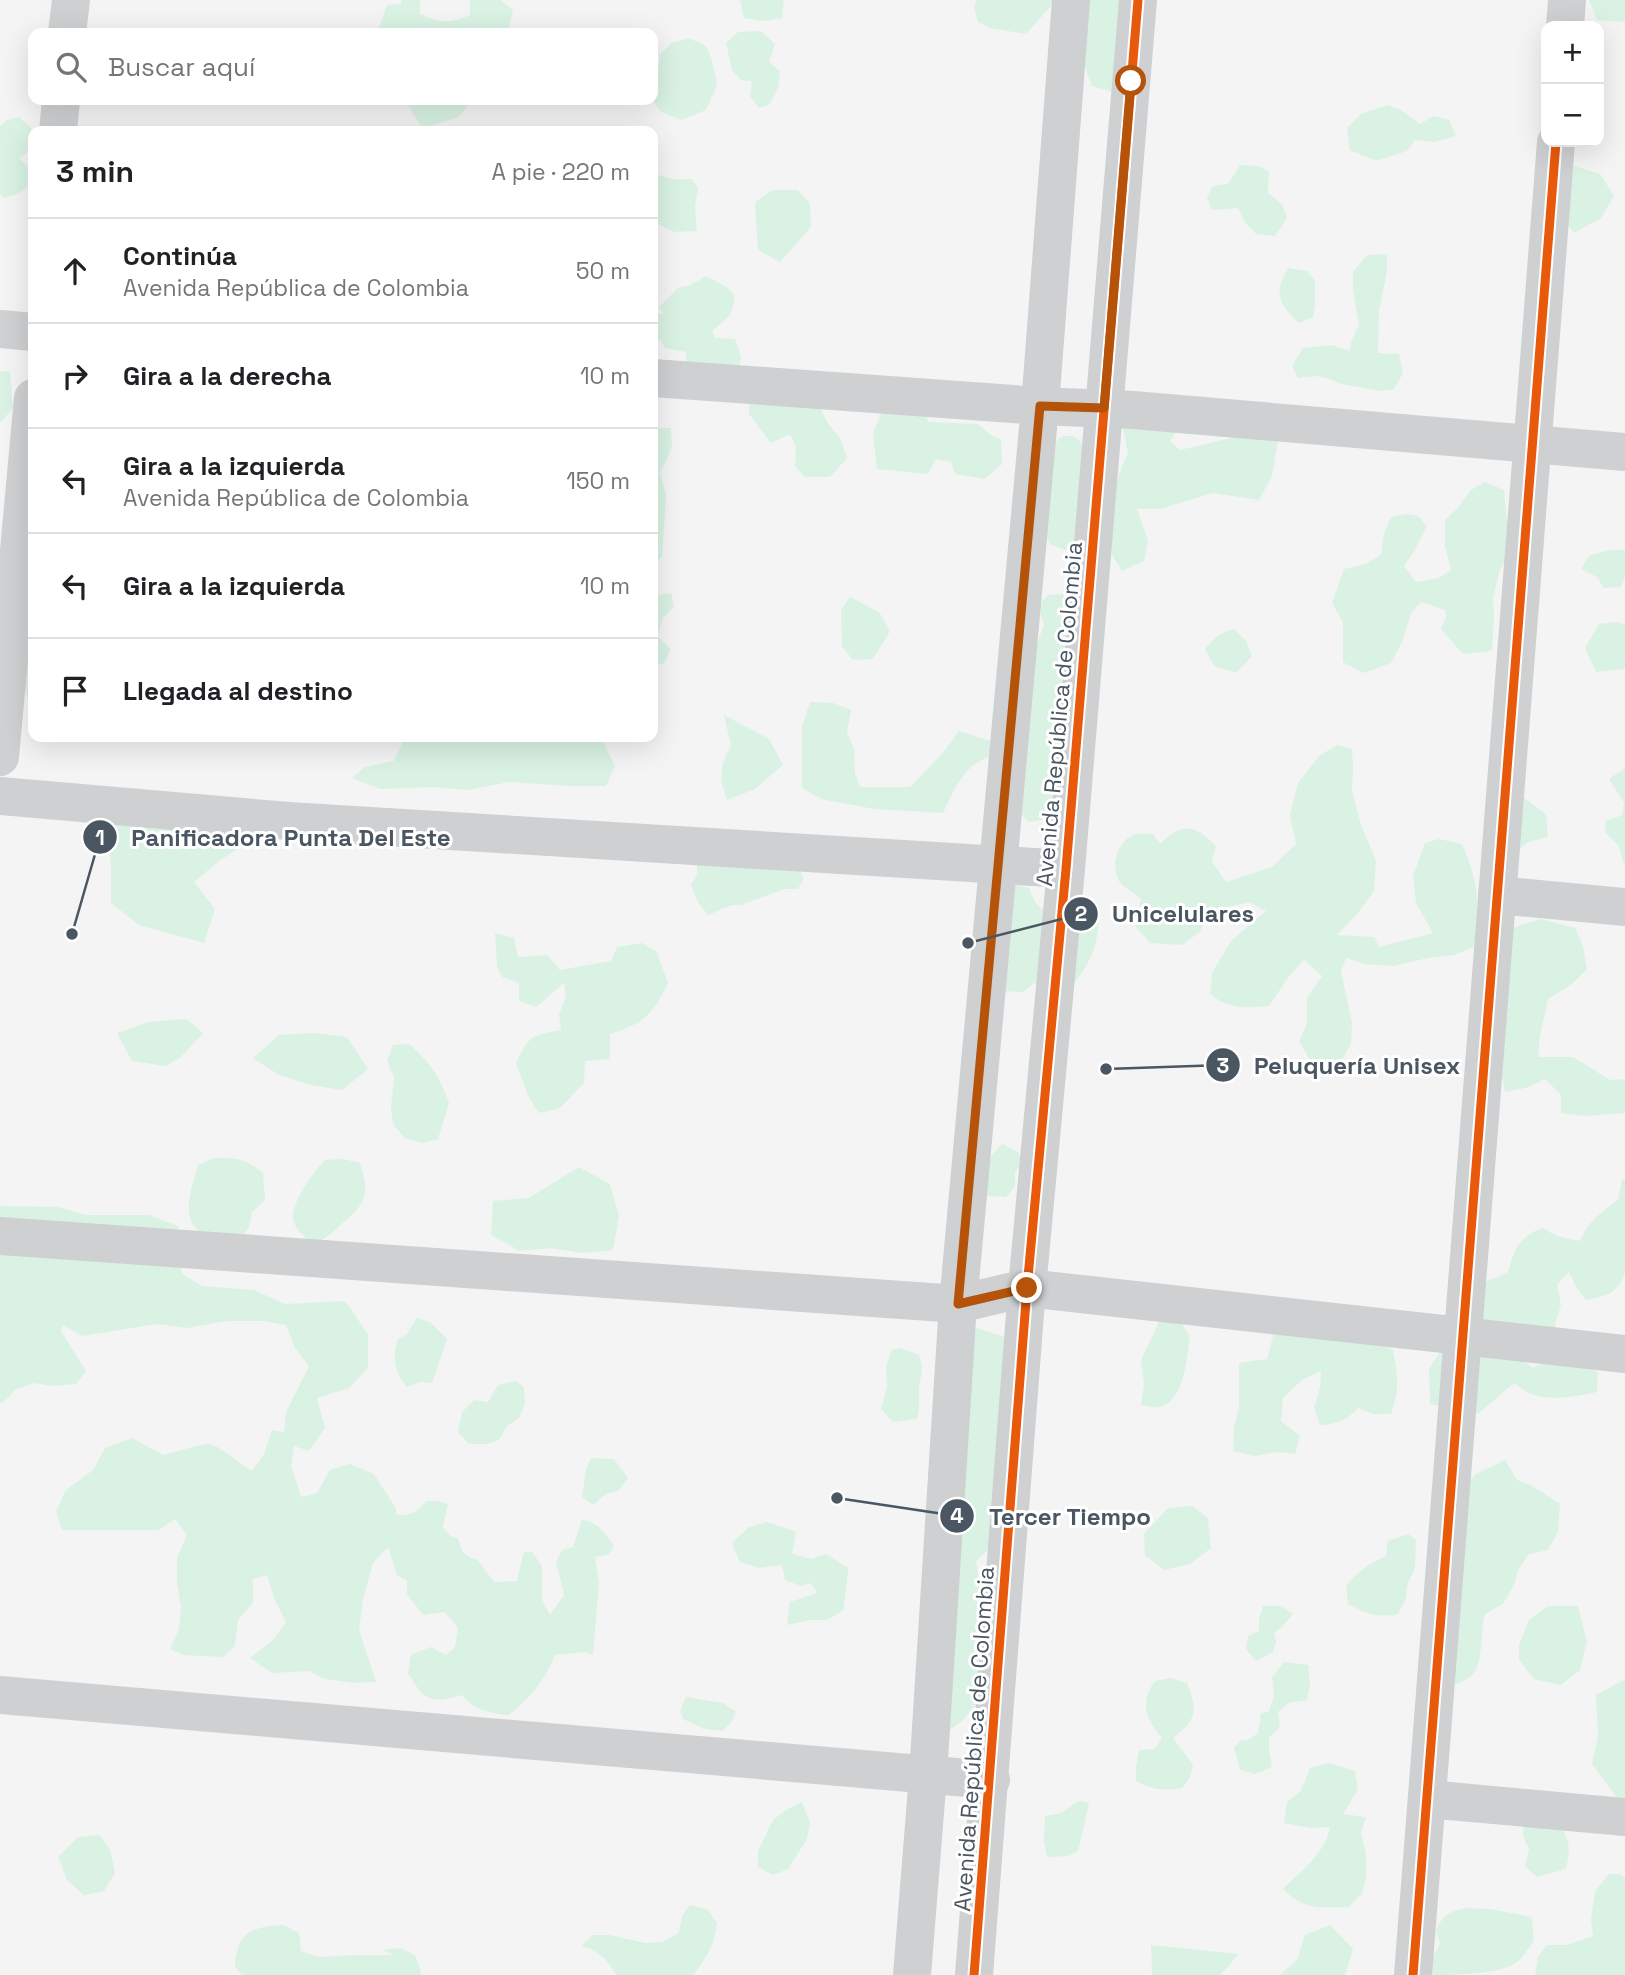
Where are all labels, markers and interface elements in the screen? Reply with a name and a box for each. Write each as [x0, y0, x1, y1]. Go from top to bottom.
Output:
map controls [1541, 21, 1604, 147]
button: + [1541, 21, 1604, 84]
search box [28, 28, 658, 105]
icon: search [52, 48, 90, 86]
text: Buscar aquí [108, 50, 255, 84]
route start [1115, 65, 1146, 96]
button: − [1541, 84, 1604, 147]
text: 3 min [56, 152, 134, 191]
text: A pie · 220 m [492, 157, 630, 187]
text: Continúa [123, 239, 237, 273]
icon: ahead [56, 252, 94, 290]
text: 50 m [576, 256, 630, 286]
text: Avenida República de Colombia [123, 273, 469, 303]
icon: right [56, 357, 94, 395]
text: Gira a la derecha [123, 359, 332, 393]
text: 10 m [580, 361, 630, 391]
text: Gira a la izquierda [123, 449, 345, 483]
icon: left [56, 462, 94, 500]
text: 150 m [566, 466, 630, 496]
text: Avenida República de Colombia [123, 483, 469, 513]
street label: Avenida República de Colombia [1029, 540, 1089, 888]
icon: left [56, 567, 94, 605]
text: Gira a la izquierda [123, 569, 345, 603]
text: 10 m [580, 571, 630, 601]
icon: arrive [56, 672, 94, 710]
text: Llegada al destino [123, 674, 353, 708]
callout: Panificadora Punta Del Este [82, 815, 464, 860]
text: Panificadora Punta Del Este [131, 822, 451, 853]
text: 1 [95, 824, 105, 851]
callout: Unicelulares [1063, 891, 1268, 936]
text: Unicelulares [1112, 898, 1254, 929]
text: 2 [1075, 900, 1087, 927]
callout: Peluquería Unisex [1205, 1043, 1474, 1088]
text: Peluquería Unisex [1254, 1050, 1460, 1081]
text: 3 [1217, 1052, 1229, 1079]
route end [1011, 1272, 1042, 1303]
callout: Tercer Tiempo [940, 1494, 1165, 1539]
text: Tercer Tiempo [989, 1501, 1151, 1532]
text: 4 [950, 1502, 964, 1529]
street label: Avenida República de Colombia [947, 1565, 1001, 1913]

